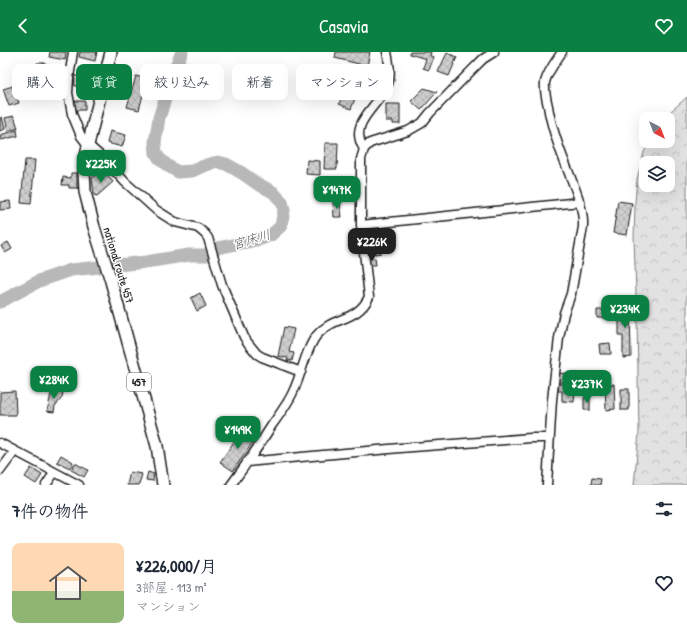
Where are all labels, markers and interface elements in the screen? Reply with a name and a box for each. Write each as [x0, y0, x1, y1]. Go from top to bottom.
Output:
text: Casavia [319, 14, 368, 39]
icon: back [12, 15, 34, 37]
icon: heart [653, 15, 675, 37]
chip: 購入 [12, 64, 68, 100]
chip: 賃貸 [76, 64, 132, 100]
chip: 絞り込み [140, 64, 224, 100]
chip: 新着 [232, 64, 288, 100]
chip: マンション [296, 64, 393, 100]
north arrow [639, 112, 675, 148]
map controls [639, 112, 675, 192]
pin: ¥225K [73, 150, 129, 184]
text: ¥225K [86, 154, 116, 172]
button: layers [639, 156, 675, 192]
pin: ¥147K [309, 176, 365, 210]
text: ¥147K [323, 180, 351, 198]
street label: national route 457 [99, 225, 139, 305]
water label: 宮床川 [230, 225, 272, 253]
pin: ¥226K [344, 228, 400, 262]
text: ¥226K [357, 232, 387, 250]
pin: ¥234K [597, 295, 653, 329]
text: ¥234K [610, 299, 640, 317]
pin: ¥284K [26, 366, 82, 400]
text: ¥284K [39, 370, 69, 388]
pin: ¥237K [559, 370, 615, 404]
road number: 457 [127, 373, 151, 391]
text: ¥237K [571, 374, 603, 392]
pin: ¥149K [210, 416, 266, 450]
text: ¥149K [224, 420, 252, 438]
icon: filters [653, 498, 675, 520]
text: 7件の物件 [12, 499, 88, 522]
text: ¥226,000/月 [136, 554, 217, 577]
icon: home [44, 559, 92, 607]
icon: heart [653, 572, 675, 594]
text: 3部屋 · 113 m² [136, 578, 207, 596]
text: マンション [136, 597, 200, 615]

